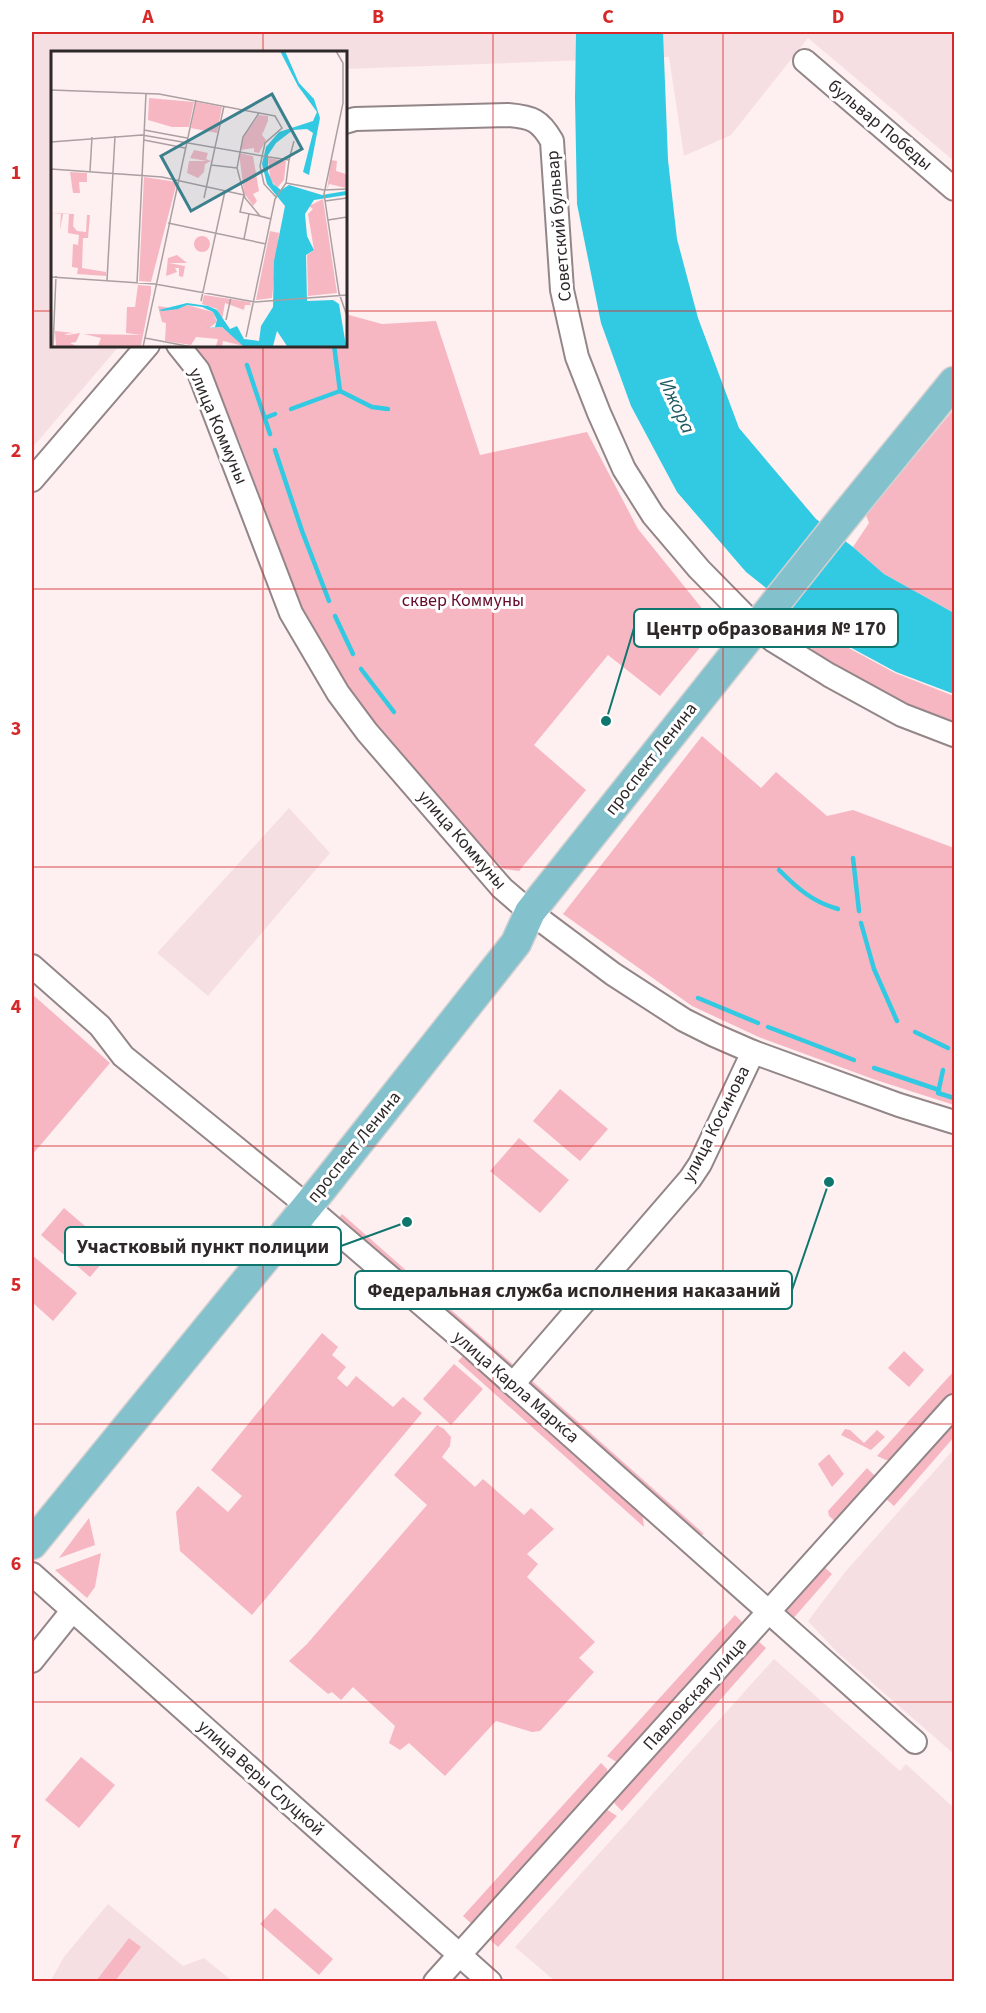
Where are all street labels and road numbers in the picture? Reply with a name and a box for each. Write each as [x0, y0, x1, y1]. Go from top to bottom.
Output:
street label: бульвар Победы [822, 74, 938, 176]
street label: Советский бульвар [540, 149, 578, 303]
street label: улица Коммуны [182, 364, 254, 488]
street label: проспект Ленина [599, 697, 703, 821]
street label: улица Коммуны [412, 785, 512, 895]
street label: улица Косинова [676, 1062, 756, 1186]
street label: проспект Ленина [301, 1086, 407, 1208]
street label: улица Карла Маркса [447, 1325, 585, 1449]
street label: Павловская улица [637, 1632, 753, 1756]
street label: улица Веры Слуцкой [192, 1714, 330, 1842]

